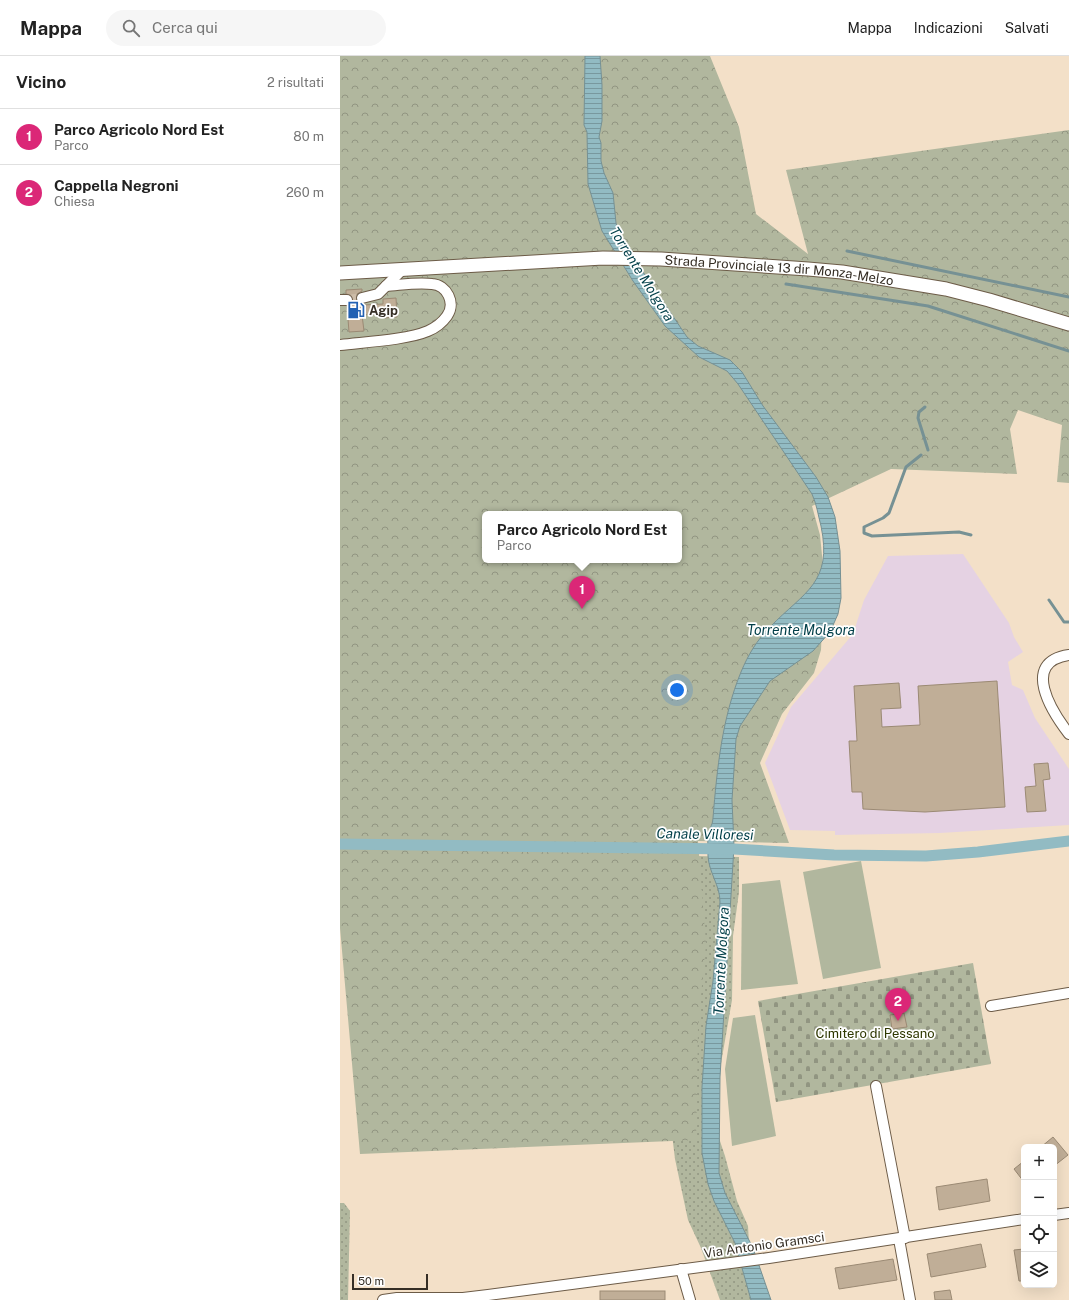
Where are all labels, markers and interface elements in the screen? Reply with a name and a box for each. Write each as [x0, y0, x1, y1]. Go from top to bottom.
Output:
search box [106, 10, 386, 46]
text: Mappa [20, 17, 82, 39]
icon: search [120, 17, 142, 39]
text: Cerca qui [152, 19, 218, 36]
text: Mappa [847, 20, 892, 36]
text: Indicazioni [914, 20, 983, 36]
text: Salvati [1005, 20, 1049, 36]
text: Vicino [16, 72, 66, 92]
text: 2 risultati [267, 75, 324, 90]
text: Parco Agricolo Nord Est [54, 121, 224, 138]
text: 1 [26, 129, 32, 144]
text: 80 m [293, 129, 324, 144]
text: Parco [54, 138, 89, 153]
text: Cappella Negroni [54, 177, 179, 194]
text: 2 [25, 185, 33, 200]
text: 260 m [286, 185, 324, 200]
text: Chiesa [54, 194, 95, 209]
water label: Torrente Molgora [607, 224, 677, 324]
street label: Strada Provinciale 13 dir Monza-Melzo [664, 252, 895, 288]
fuel station icon: Agip [346, 300, 366, 320]
place label: Agip [369, 303, 398, 318]
popup [482, 511, 682, 563]
text: Parco Agricolo Nord Est [497, 521, 667, 538]
text: Parco [497, 538, 532, 553]
pin: 1 [569, 576, 595, 609]
water label: Torrente Molgora [747, 622, 855, 638]
your location [667, 680, 687, 700]
water label: Canale Villoresi [656, 825, 754, 843]
water label: Torrente Molgora [710, 907, 732, 1015]
pin: 2 [885, 988, 911, 1021]
park label: Cimitero di Pessano [815, 1026, 935, 1041]
map controls [1021, 1144, 1057, 1288]
button: + [1021, 1144, 1057, 1180]
button: − [1021, 1180, 1057, 1216]
button: locate [1021, 1216, 1057, 1252]
street label: Via Antonio Gramsci [703, 1229, 825, 1261]
button: layers [1021, 1252, 1057, 1288]
scale bar [352, 1272, 428, 1291]
text: 50 m [358, 1275, 384, 1287]

